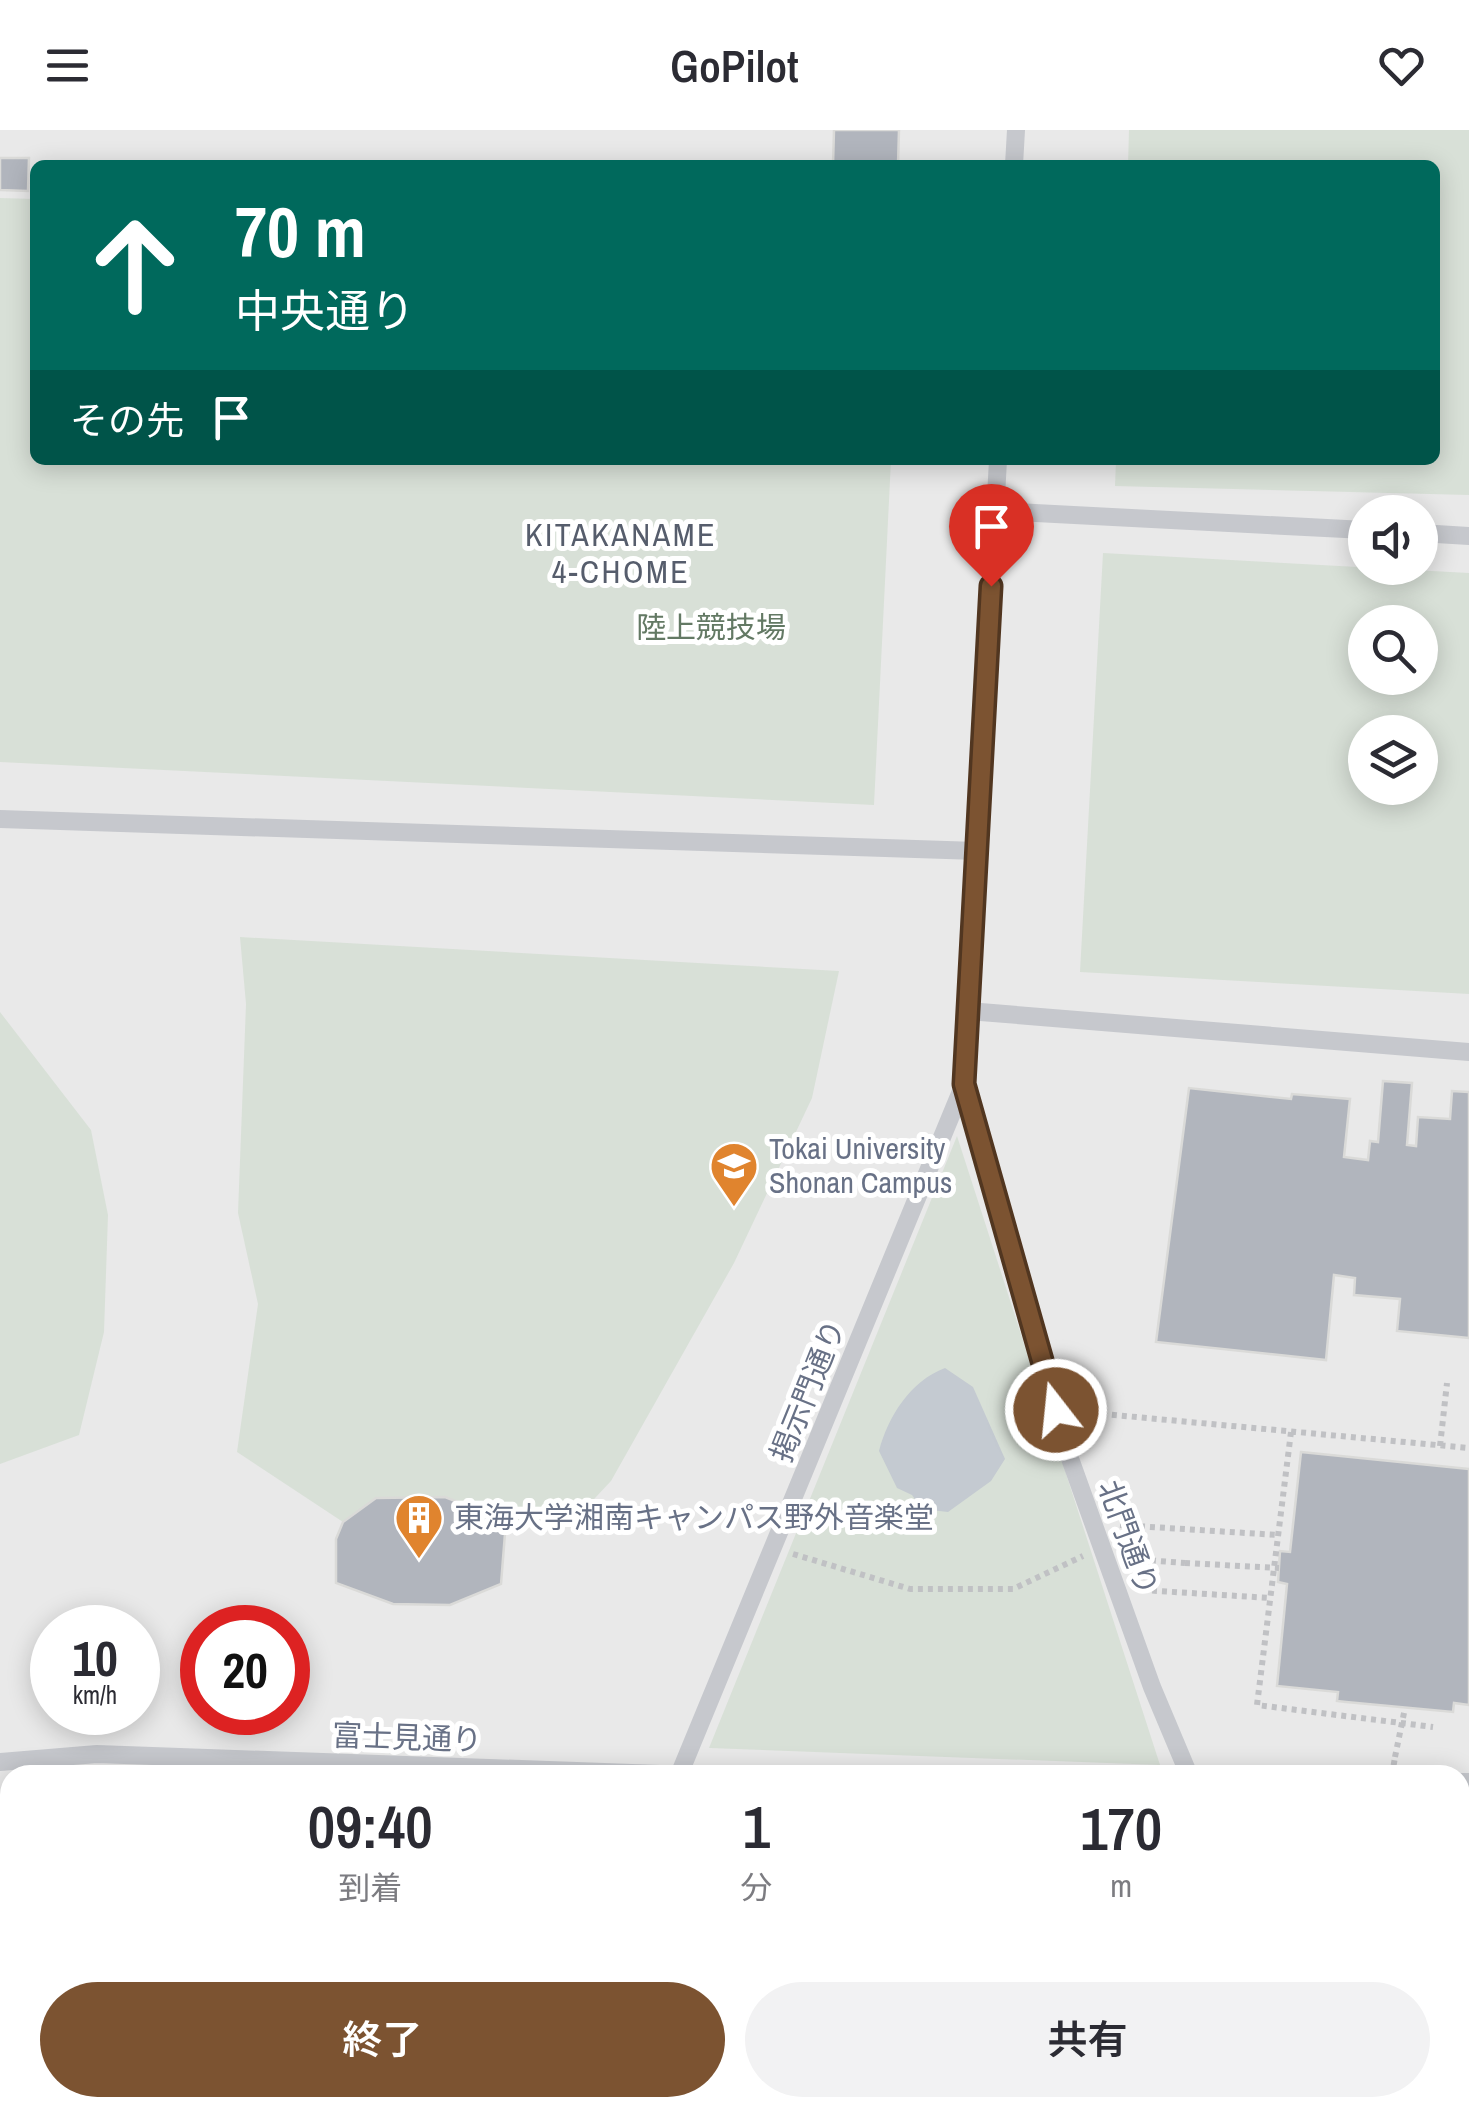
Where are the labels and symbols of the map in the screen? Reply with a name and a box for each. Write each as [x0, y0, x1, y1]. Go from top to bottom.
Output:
pin [949, 484, 1034, 587]
district label: KITAKANAME 4-CHOME [525, 513, 717, 593]
park label: 陸上競技場 [636, 607, 786, 647]
place label: Tokai University Shonan Campus [769, 1128, 952, 1202]
school or university icon: Tokai University Shonan Campus [708, 1140, 760, 1208]
street label: 掲示門通り [760, 1314, 854, 1468]
position arrow [1004, 1358, 1108, 1462]
street label: 北門通り [1090, 1474, 1168, 1601]
building icon: 東海大学湘南キャンパス野外音楽堂 [393, 1492, 445, 1560]
place label: 東海大学湘南キャンパス野外音楽堂 [454, 1497, 934, 1537]
speed limit sign: 20 [180, 1605, 310, 1735]
street label: 富士見通り [331, 1714, 483, 1760]

